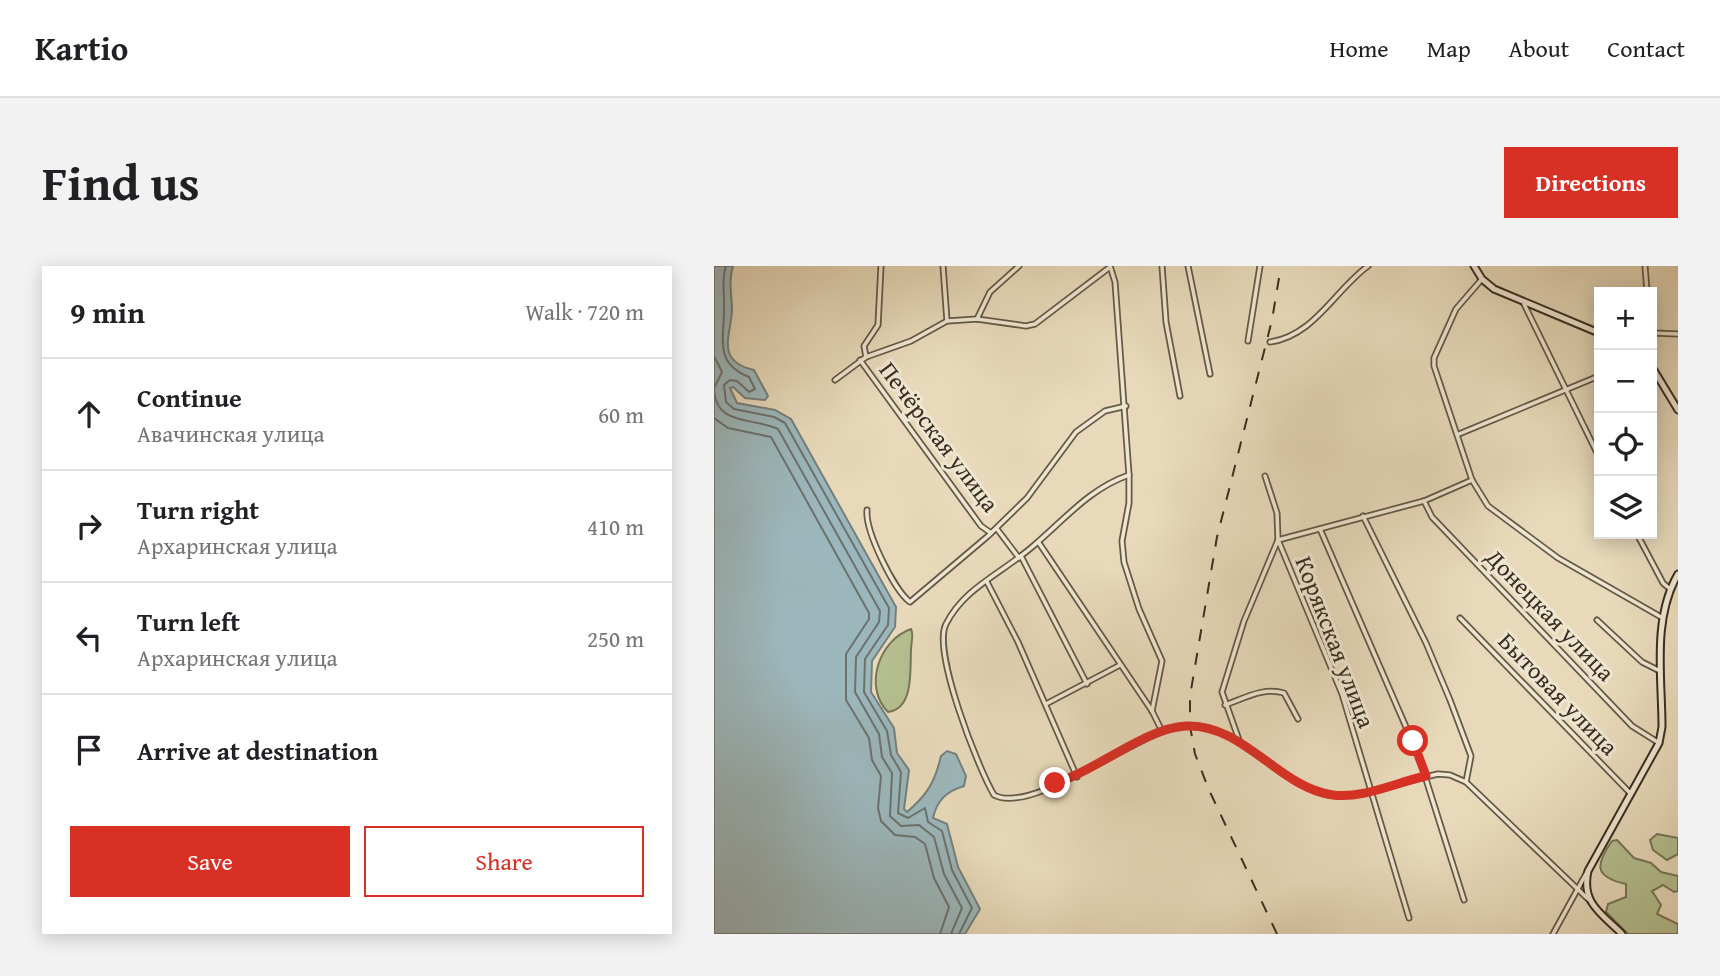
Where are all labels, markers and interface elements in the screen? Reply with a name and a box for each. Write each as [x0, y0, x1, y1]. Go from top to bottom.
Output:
text: Kartio [35, 24, 128, 72]
text: Home [1330, 31, 1389, 66]
text: Map [1427, 31, 1471, 66]
text: About [1509, 31, 1569, 66]
text: Contact [1607, 31, 1685, 66]
text: Find us [42, 146, 200, 218]
button: Directions [1504, 147, 1678, 218]
map controls [1594, 287, 1657, 539]
button: + [1594, 287, 1657, 350]
text: 9 min [70, 290, 145, 334]
text: Walk · 720 m [525, 295, 644, 328]
button: − [1594, 350, 1657, 413]
street label: Печёрская улица [871, 354, 1008, 520]
text: Continue [137, 378, 242, 417]
icon: ahead [70, 395, 108, 433]
text: 60 m [598, 398, 644, 431]
button: locate [1594, 413, 1657, 476]
text: Авачинская улица [137, 417, 324, 450]
button: layers [1594, 476, 1657, 539]
text: Turn right [137, 490, 259, 529]
icon: right [70, 507, 108, 545]
text: 410 m [587, 510, 644, 543]
text: Архаринская улица [137, 529, 337, 562]
street label: Донецкая улица [1477, 540, 1623, 689]
street label: Корякская улица [1287, 551, 1385, 733]
text: Turn left [137, 602, 240, 641]
icon: left [70, 619, 108, 657]
text: 250 m [587, 622, 644, 655]
street label: Бытовая улица [1490, 624, 1627, 764]
text: Архаринская улица [137, 641, 337, 674]
route start [1397, 725, 1428, 756]
icon: arrive [70, 731, 108, 769]
text: Arrive at destination [137, 731, 378, 770]
route end [1039, 767, 1070, 798]
button: Save [70, 826, 350, 897]
button: Share [364, 826, 644, 897]

